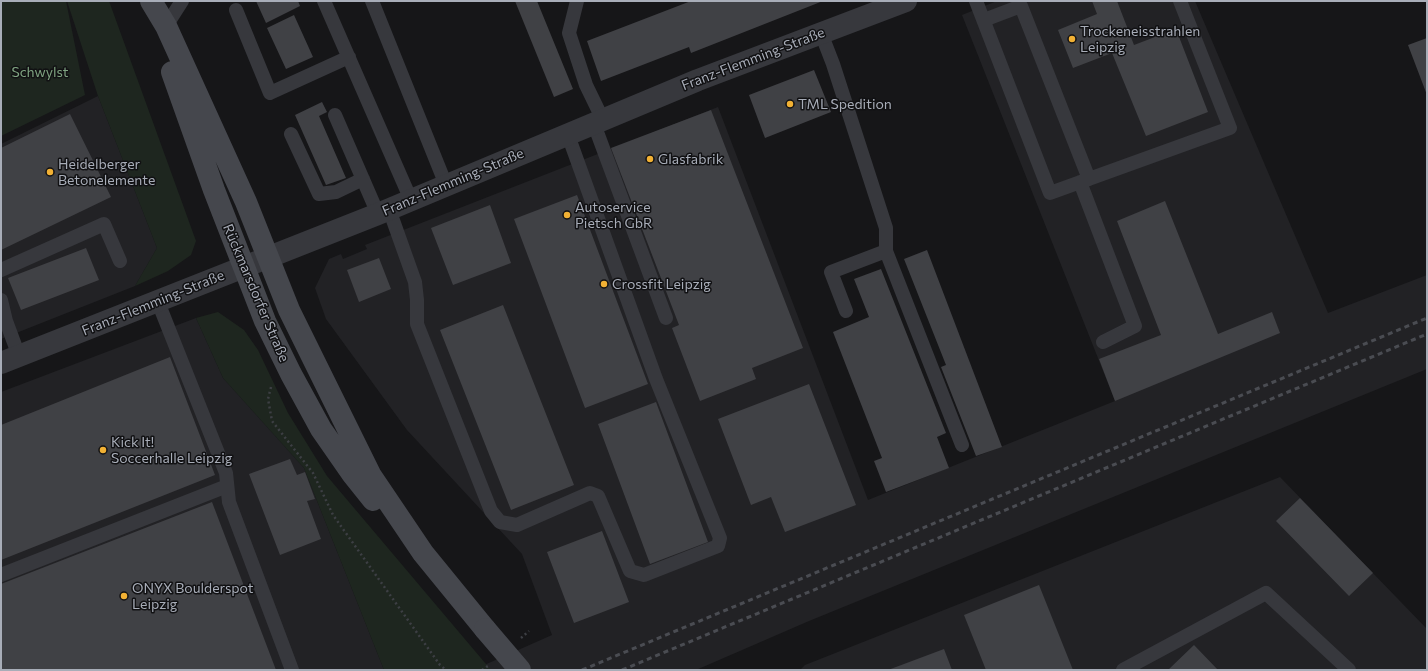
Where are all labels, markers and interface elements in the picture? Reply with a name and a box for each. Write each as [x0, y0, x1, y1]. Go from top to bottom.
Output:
place label: Trockeneisstrahlen Leipzig [1080, 23, 1200, 56]
street label: Franz-Flemming-Straße [679, 24, 827, 94]
marker: Trockeneisstrahlen Leipzig [1067, 34, 1077, 44]
park label: Schwylst [11, 64, 69, 80]
place label: TML Spedition [798, 96, 892, 112]
marker: TML Spedition [785, 99, 795, 109]
street label: Franz-Flemming-Straße [380, 145, 526, 219]
place label: Glasfabrik [658, 151, 723, 167]
marker: Glasfabrik [645, 154, 655, 164]
place label: Heidelberger Betonelemente [58, 156, 155, 188]
marker: Heidelberger Betonelemente [45, 167, 55, 177]
place label: Autoservice Pietsch GbR [575, 199, 652, 232]
marker: Autoservice Pietsch GbR [562, 210, 572, 220]
street label: Rückmarsdorfer Straße [219, 221, 293, 365]
street label: Franz-Flemming-Straße [79, 267, 227, 339]
place label: Crossfit Leipzig [612, 276, 711, 292]
marker: Crossfit Leipzig [599, 279, 609, 289]
place label: Kick It! Soccerhalle Leipzig [111, 434, 232, 466]
marker: Kick It! Soccerhalle Leipzig [98, 445, 108, 455]
place label: ONYX Boulderspot Leipzig [132, 580, 254, 612]
marker: ONYX Boulderspot Leipzig [119, 591, 129, 601]

